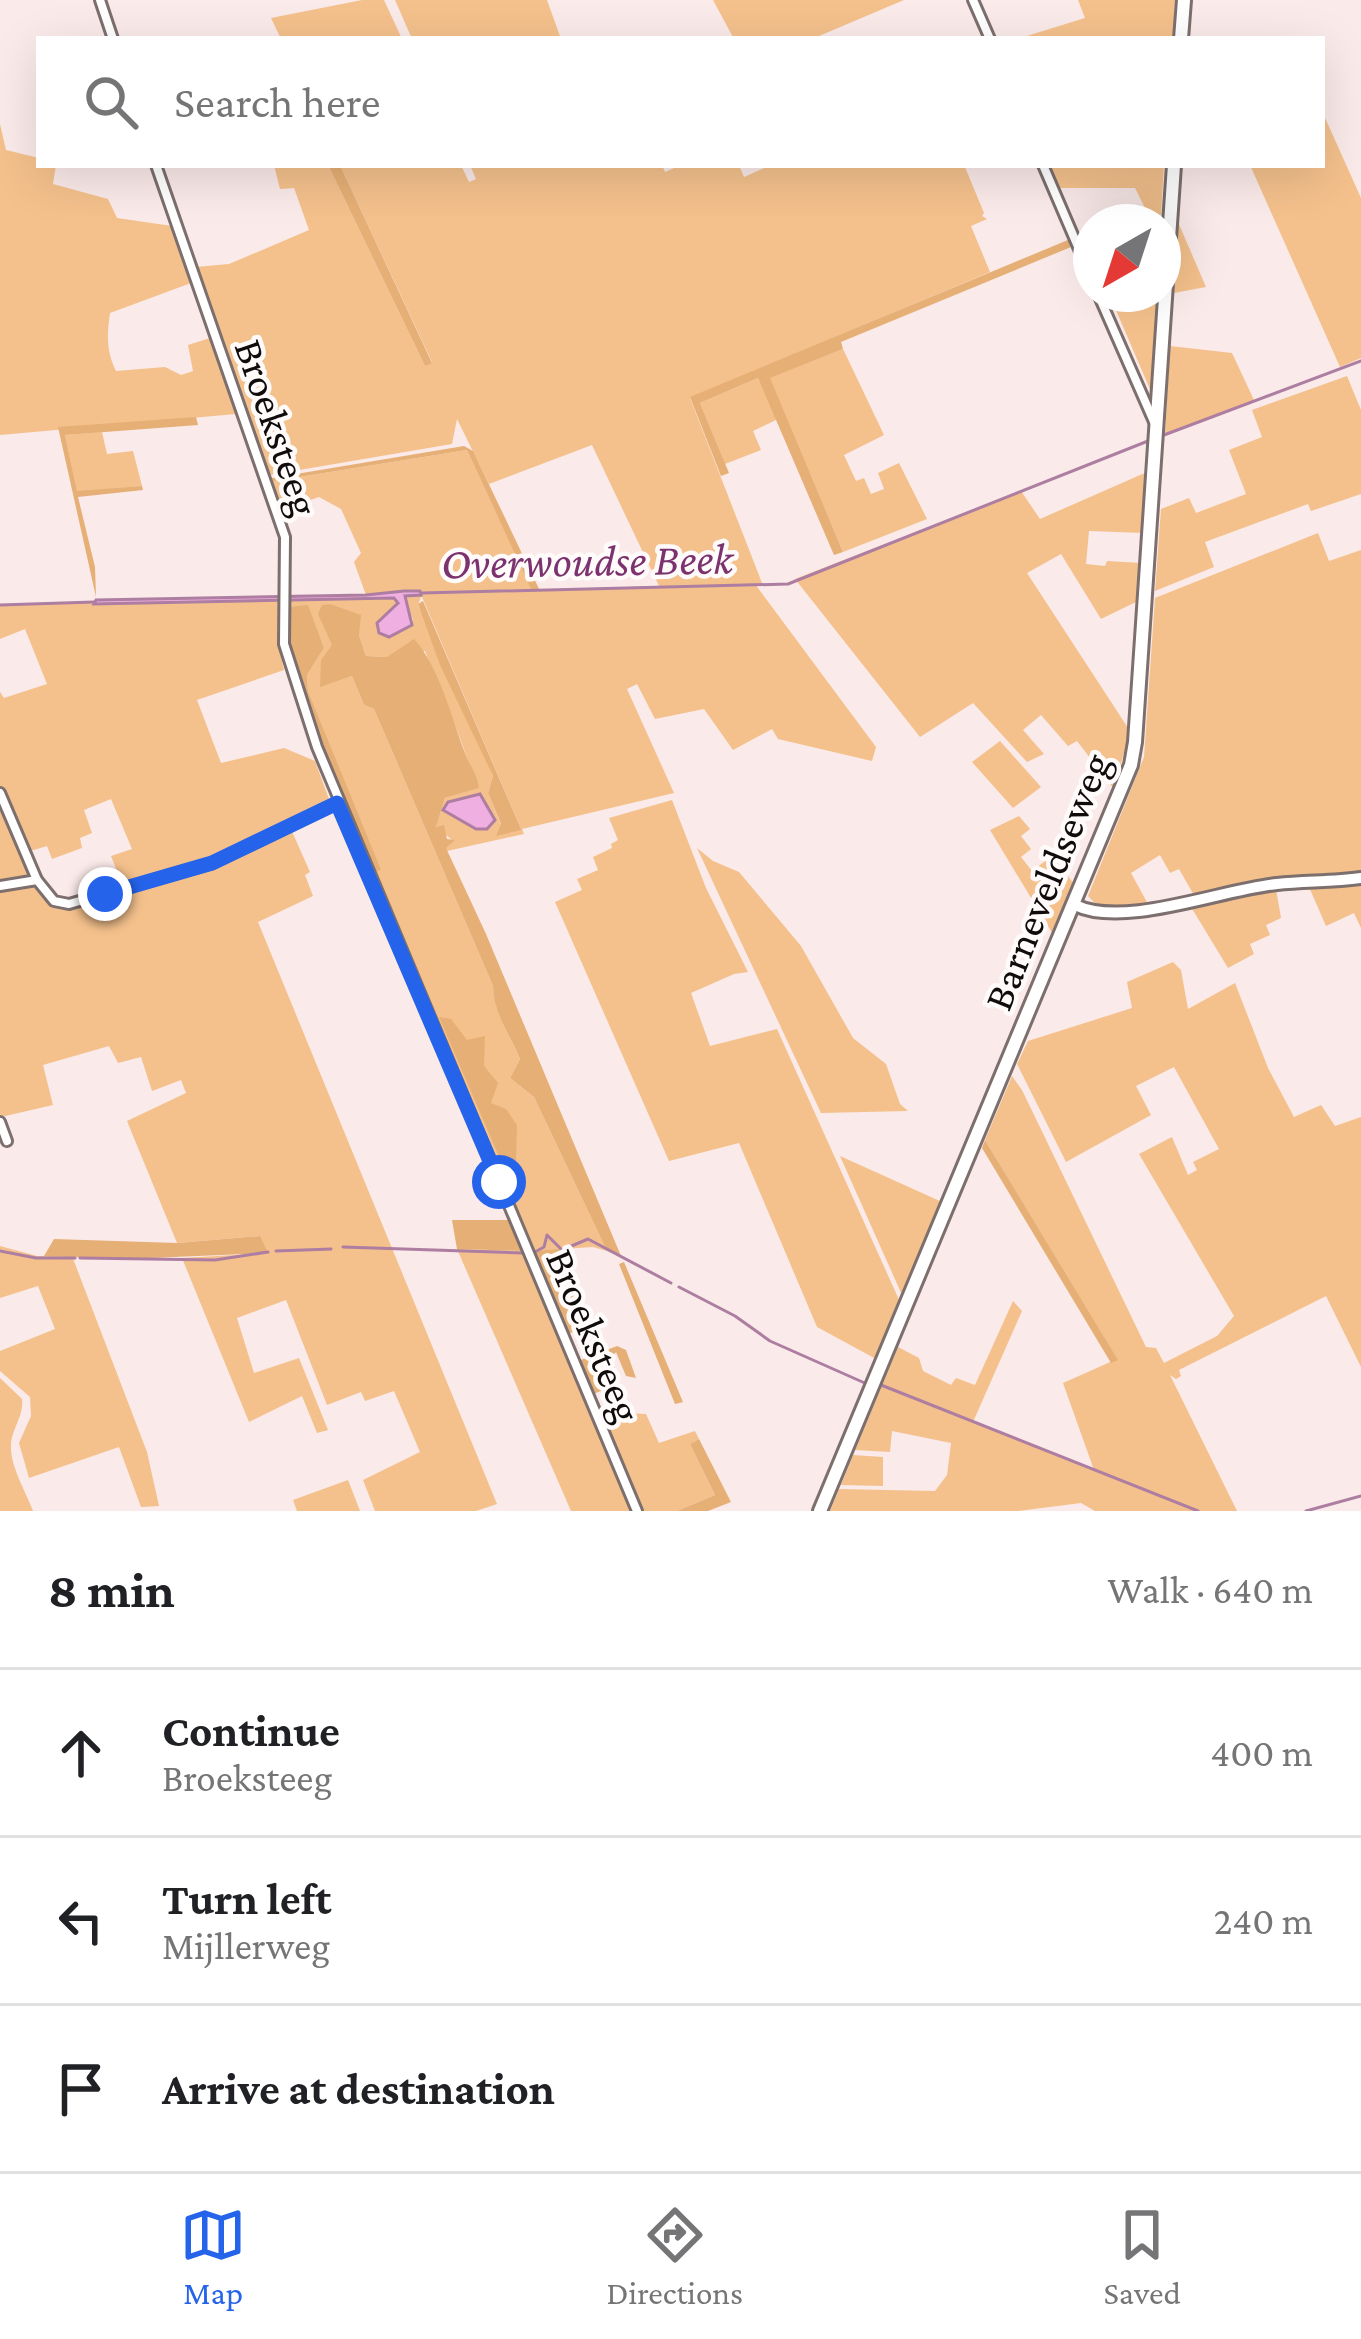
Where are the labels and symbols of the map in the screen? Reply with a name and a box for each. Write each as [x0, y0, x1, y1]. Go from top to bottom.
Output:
north arrow [1073, 204, 1181, 312]
street label: Broeksteeg [225, 333, 330, 522]
water label: Overwoudse Beek [441, 533, 736, 589]
street label: Barneveldseweg [974, 746, 1119, 1017]
route end [78, 867, 132, 921]
route start [472, 1155, 526, 1209]
street label: Broeksteeg [537, 1242, 652, 1429]

